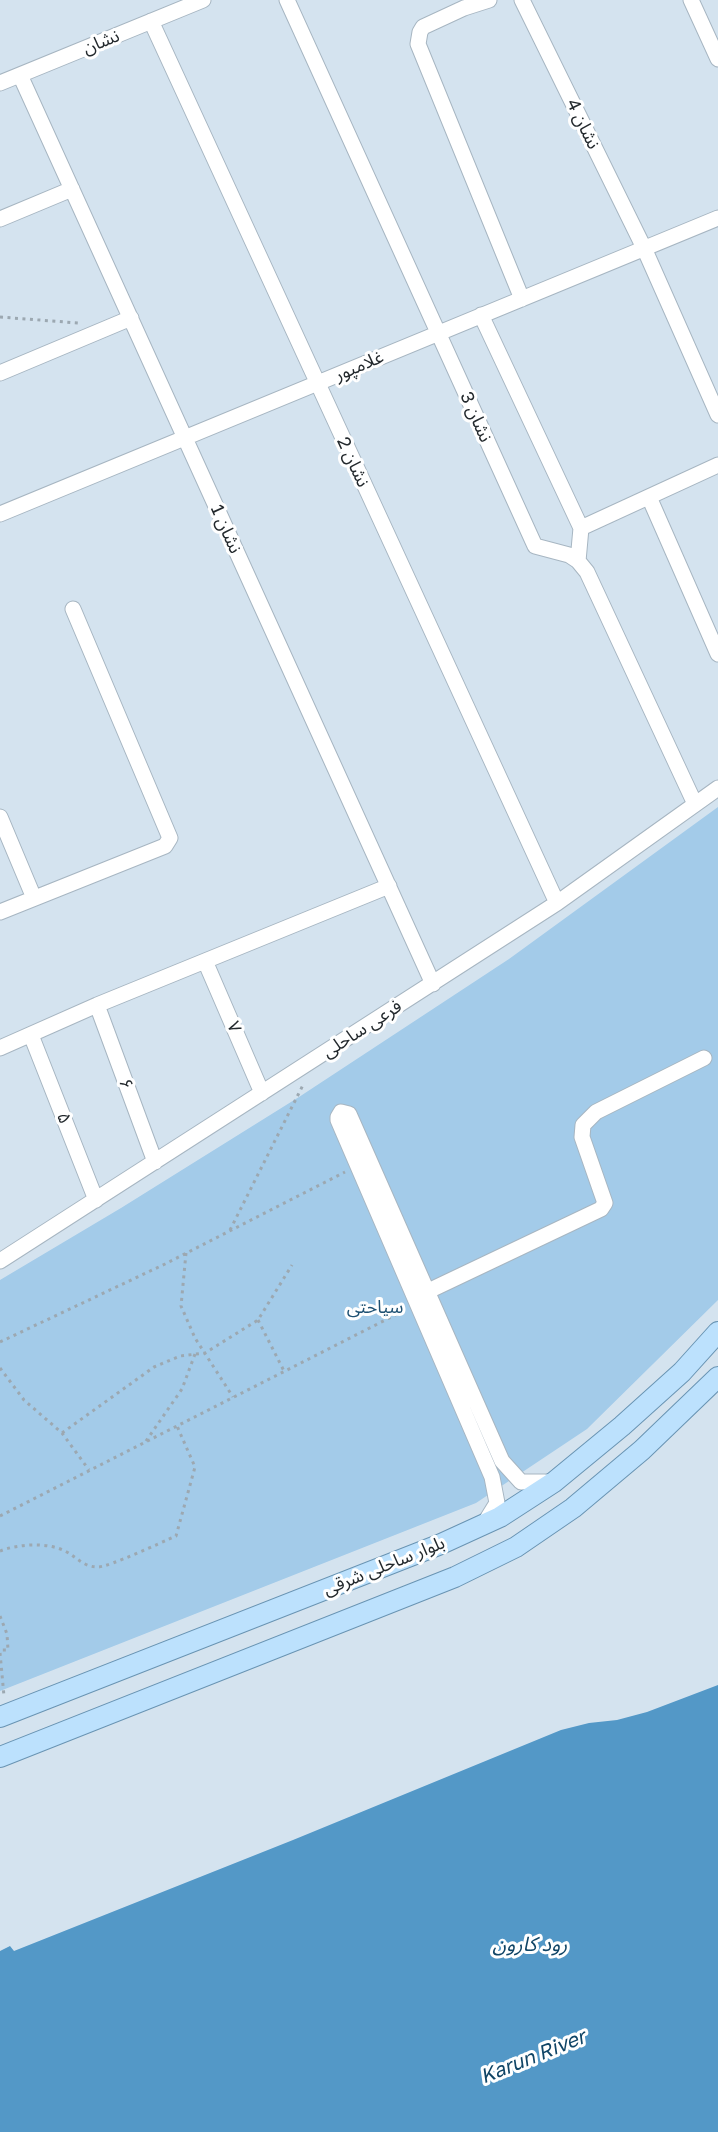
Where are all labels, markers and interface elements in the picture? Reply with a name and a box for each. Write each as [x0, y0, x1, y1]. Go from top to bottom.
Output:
street label: نشان [79, 25, 123, 59]
street label: نشان 4 [562, 95, 604, 153]
street label: غلامپور [331, 346, 387, 386]
street label: نشان 3 [455, 389, 497, 445]
street label: نشان 2 [332, 434, 374, 490]
street label: نشان 1 [206, 501, 246, 557]
street label: فرعی ساحلی [318, 995, 406, 1063]
street label: ۷ [222, 1018, 246, 1036]
street label: ۶ [114, 1075, 138, 1093]
street label: ۵ [52, 1109, 76, 1127]
park label: سیاحتی [347, 1296, 403, 1318]
street label: بلوار ساحلی شرقی [320, 1532, 448, 1600]
water label: رود کارون [493, 1933, 567, 1957]
water label: Karun River [477, 2025, 589, 2089]

